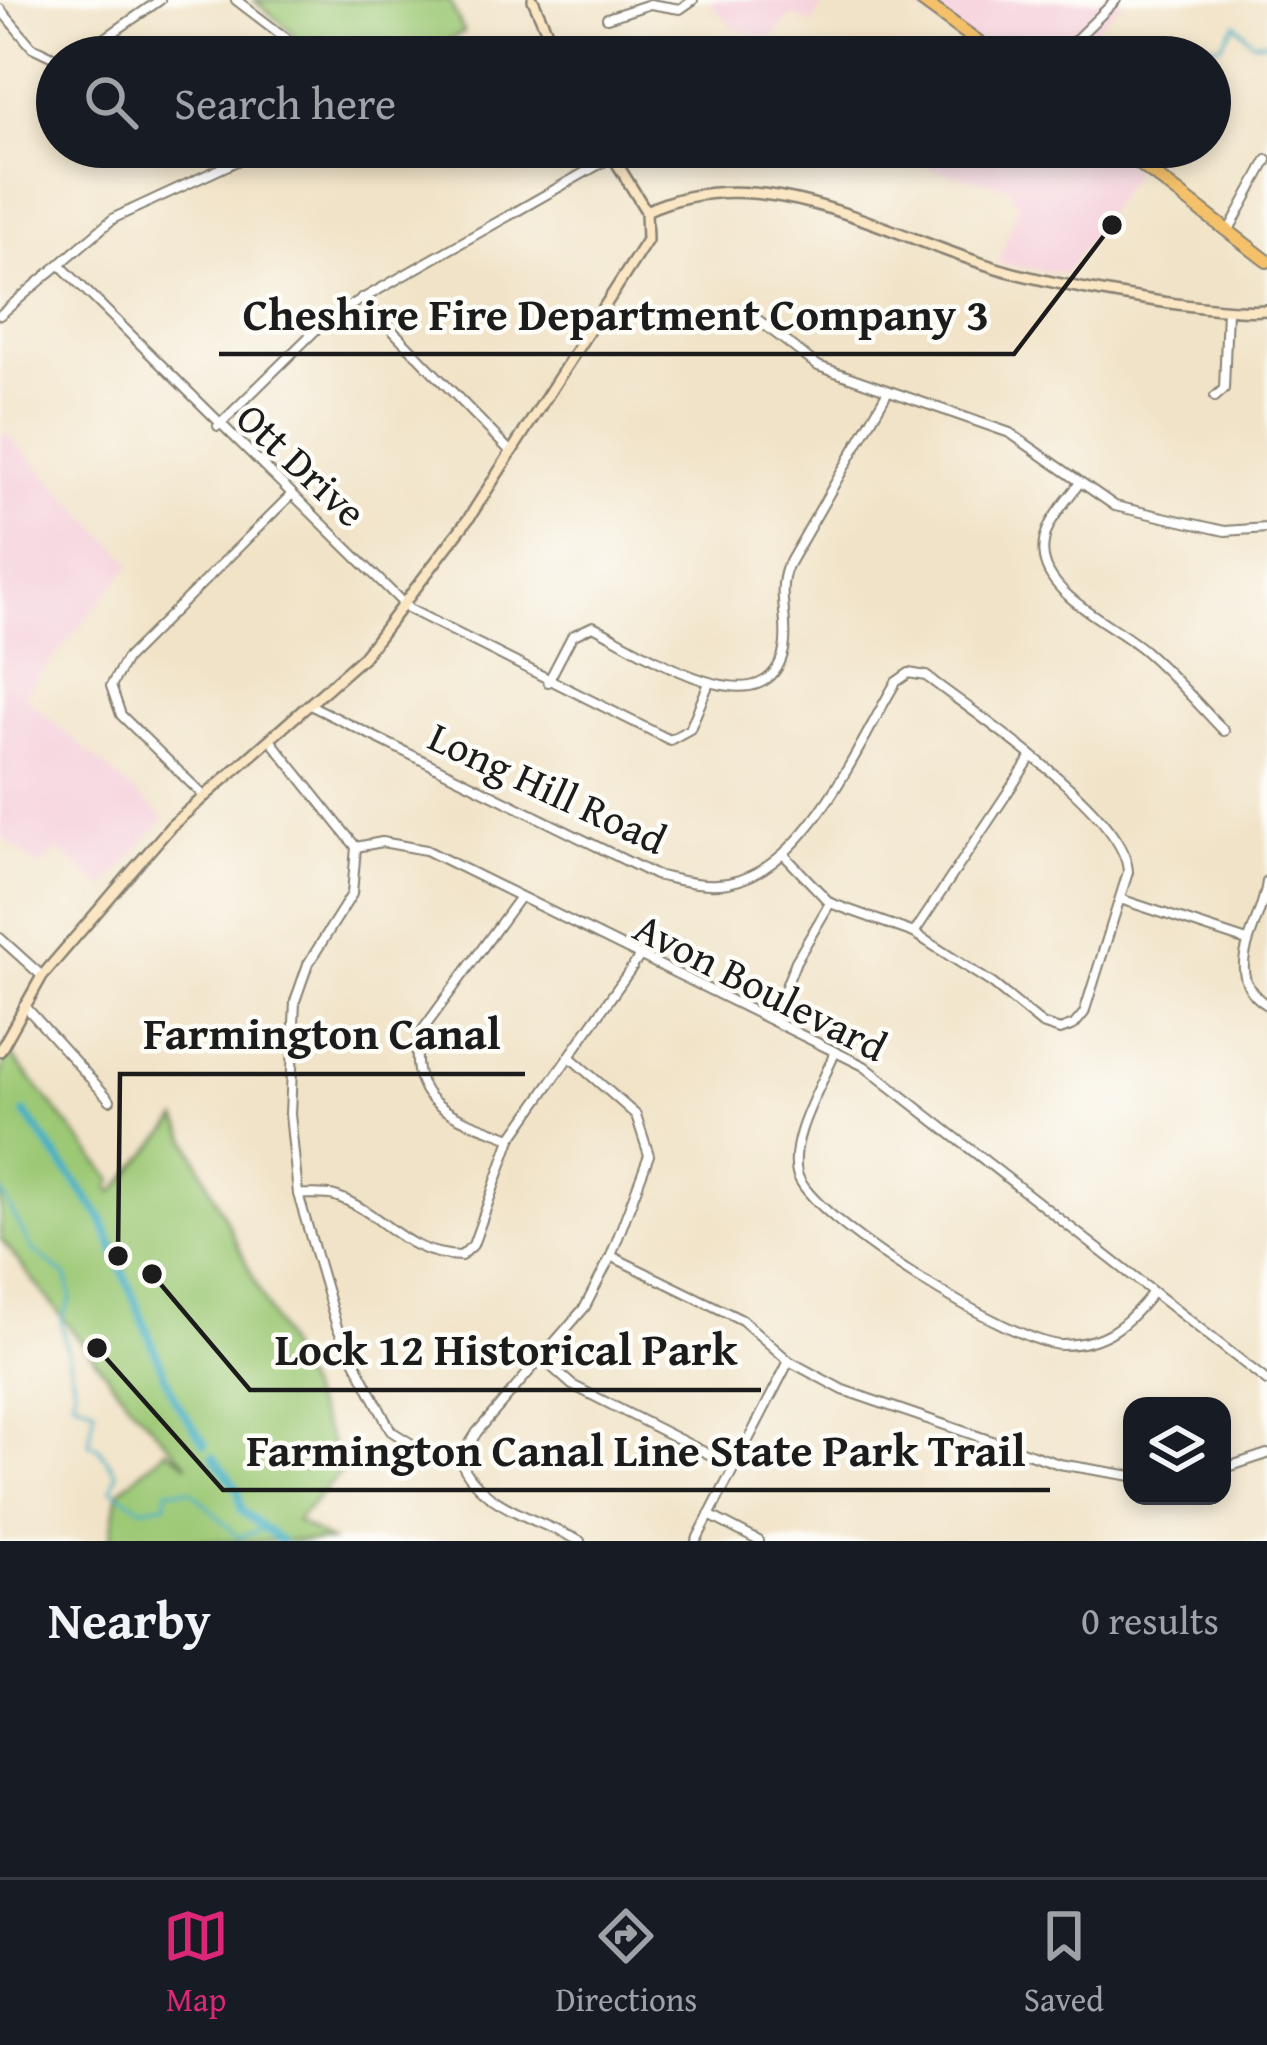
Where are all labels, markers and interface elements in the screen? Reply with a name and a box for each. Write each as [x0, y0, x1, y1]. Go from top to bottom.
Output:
search box [36, 36, 1231, 168]
icon: search [78, 69, 144, 135]
text: Search here [174, 70, 396, 135]
callout: Cheshire Fire Department Company 3 [219, 273, 1014, 354]
text: Cheshire Fire Department Company 3 [243, 281, 989, 346]
street label: Ott Drive [223, 388, 381, 540]
street label: Long Hill Road [419, 705, 677, 869]
street label: Avon Boulevard [624, 896, 899, 1076]
callout: Farmington Canal [120, 993, 525, 1074]
text: Farmington Canal [143, 1000, 501, 1065]
callout: Lock 12 Historical Park [250, 1309, 761, 1390]
text: Lock 12 Historical Park [275, 1316, 738, 1381]
map controls [1123, 1397, 1231, 1505]
button: layers [1123, 1397, 1231, 1505]
callout: Farmington Canal Line State Park Trail [223, 1409, 1050, 1490]
text: Farmington Canal Line State Park Trail [246, 1417, 1026, 1482]
text: Nearby [48, 1582, 211, 1657]
text: 0 results [1081, 1591, 1219, 1648]
tab: Map [163, 1903, 229, 2023]
tab: Directions [556, 1903, 697, 2023]
tab: Saved [1024, 1903, 1104, 2023]

